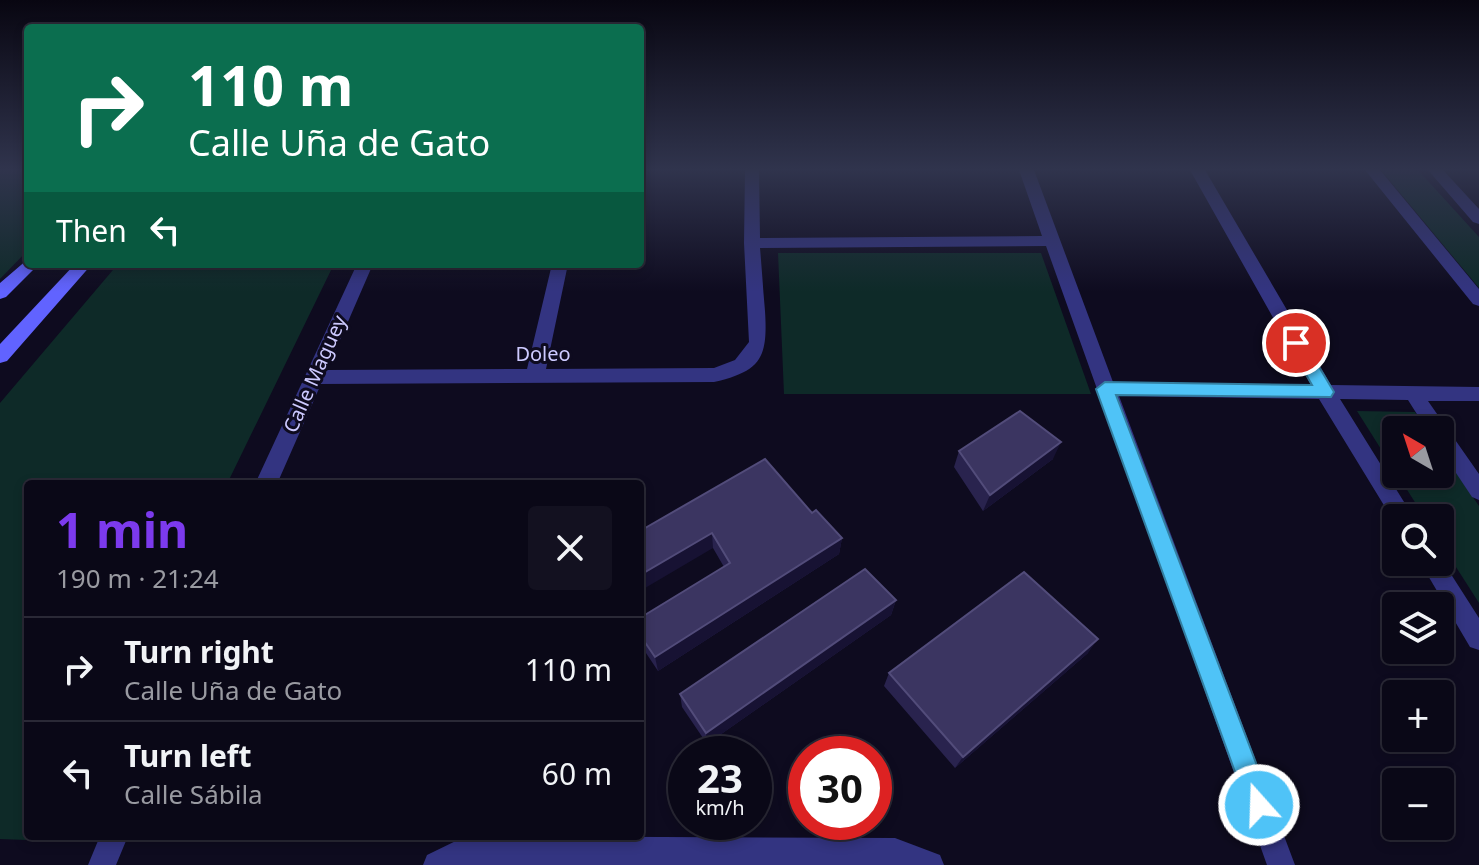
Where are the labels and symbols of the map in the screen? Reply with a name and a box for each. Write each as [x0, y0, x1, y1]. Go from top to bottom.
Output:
pin [1262, 309, 1330, 377]
street label: Calle Maguey [277, 310, 353, 437]
street label: Doleo [515, 340, 571, 367]
north arrow [1382, 416, 1454, 488]
speed limit sign: 30 [788, 736, 892, 840]
position arrow [1217, 763, 1301, 847]

